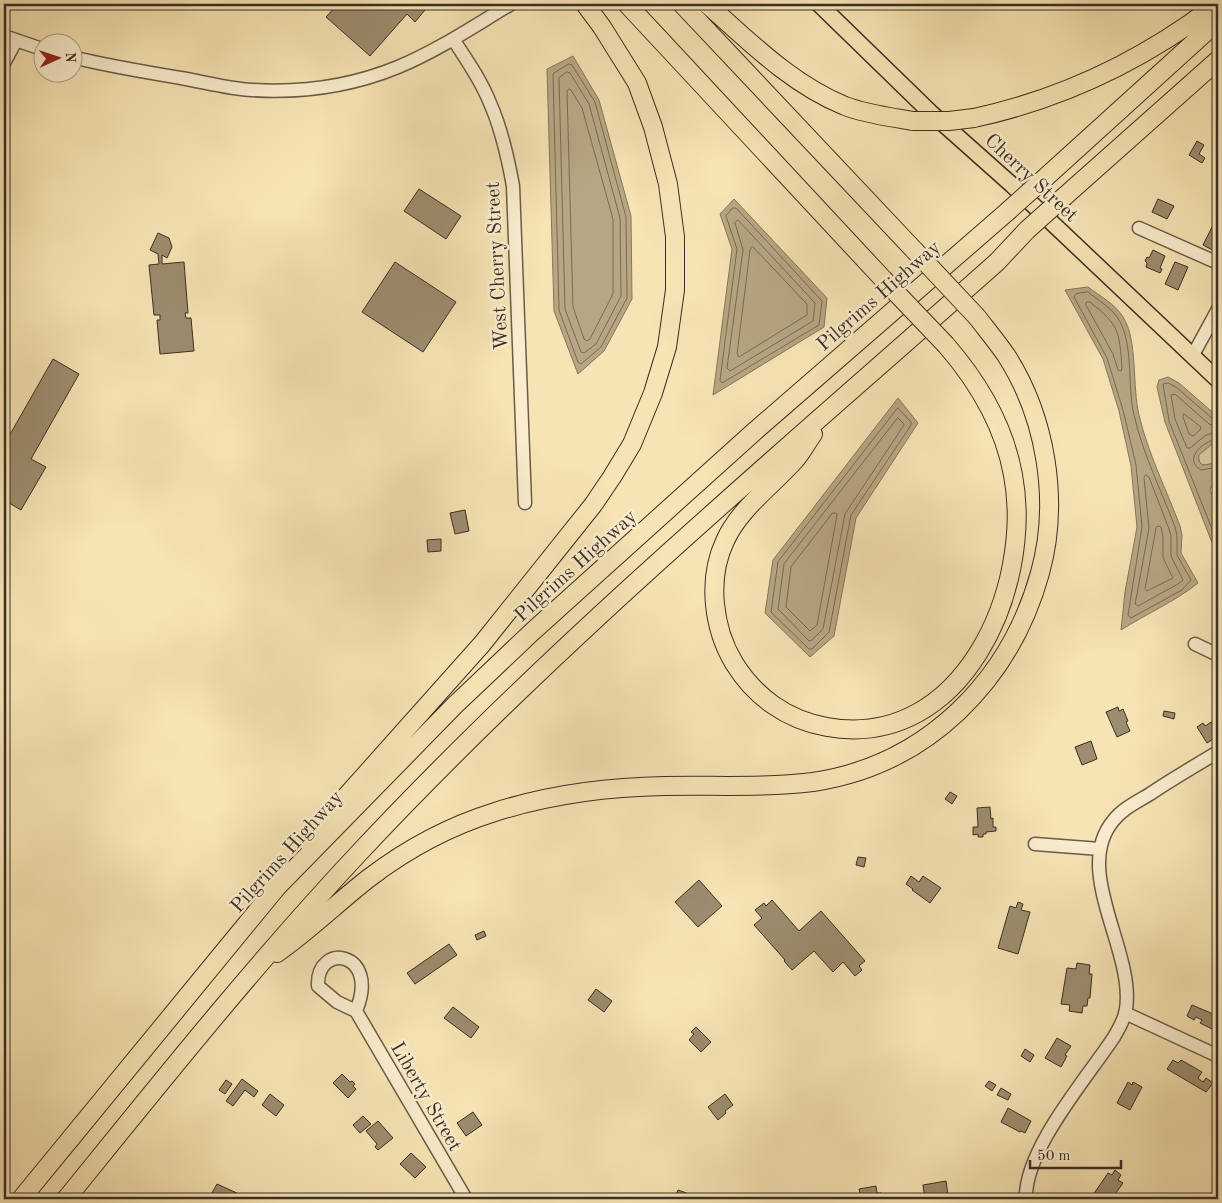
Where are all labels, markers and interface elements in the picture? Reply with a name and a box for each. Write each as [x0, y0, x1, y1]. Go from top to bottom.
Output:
north arrow [32, 32, 82, 82]
text: N [63, 52, 77, 63]
street label: Cherry Street [980, 131, 1081, 226]
street label: West Cherry Street [484, 181, 512, 351]
street label: Pilgrims Highway [814, 237, 945, 356]
street label: Pilgrims Highway [511, 506, 642, 626]
street label: Pilgrims Highway [228, 787, 348, 917]
street label: Liberty Street [386, 1039, 465, 1155]
scale bar [1030, 1138, 1121, 1170]
text: 50 m [1037, 1149, 1071, 1164]

